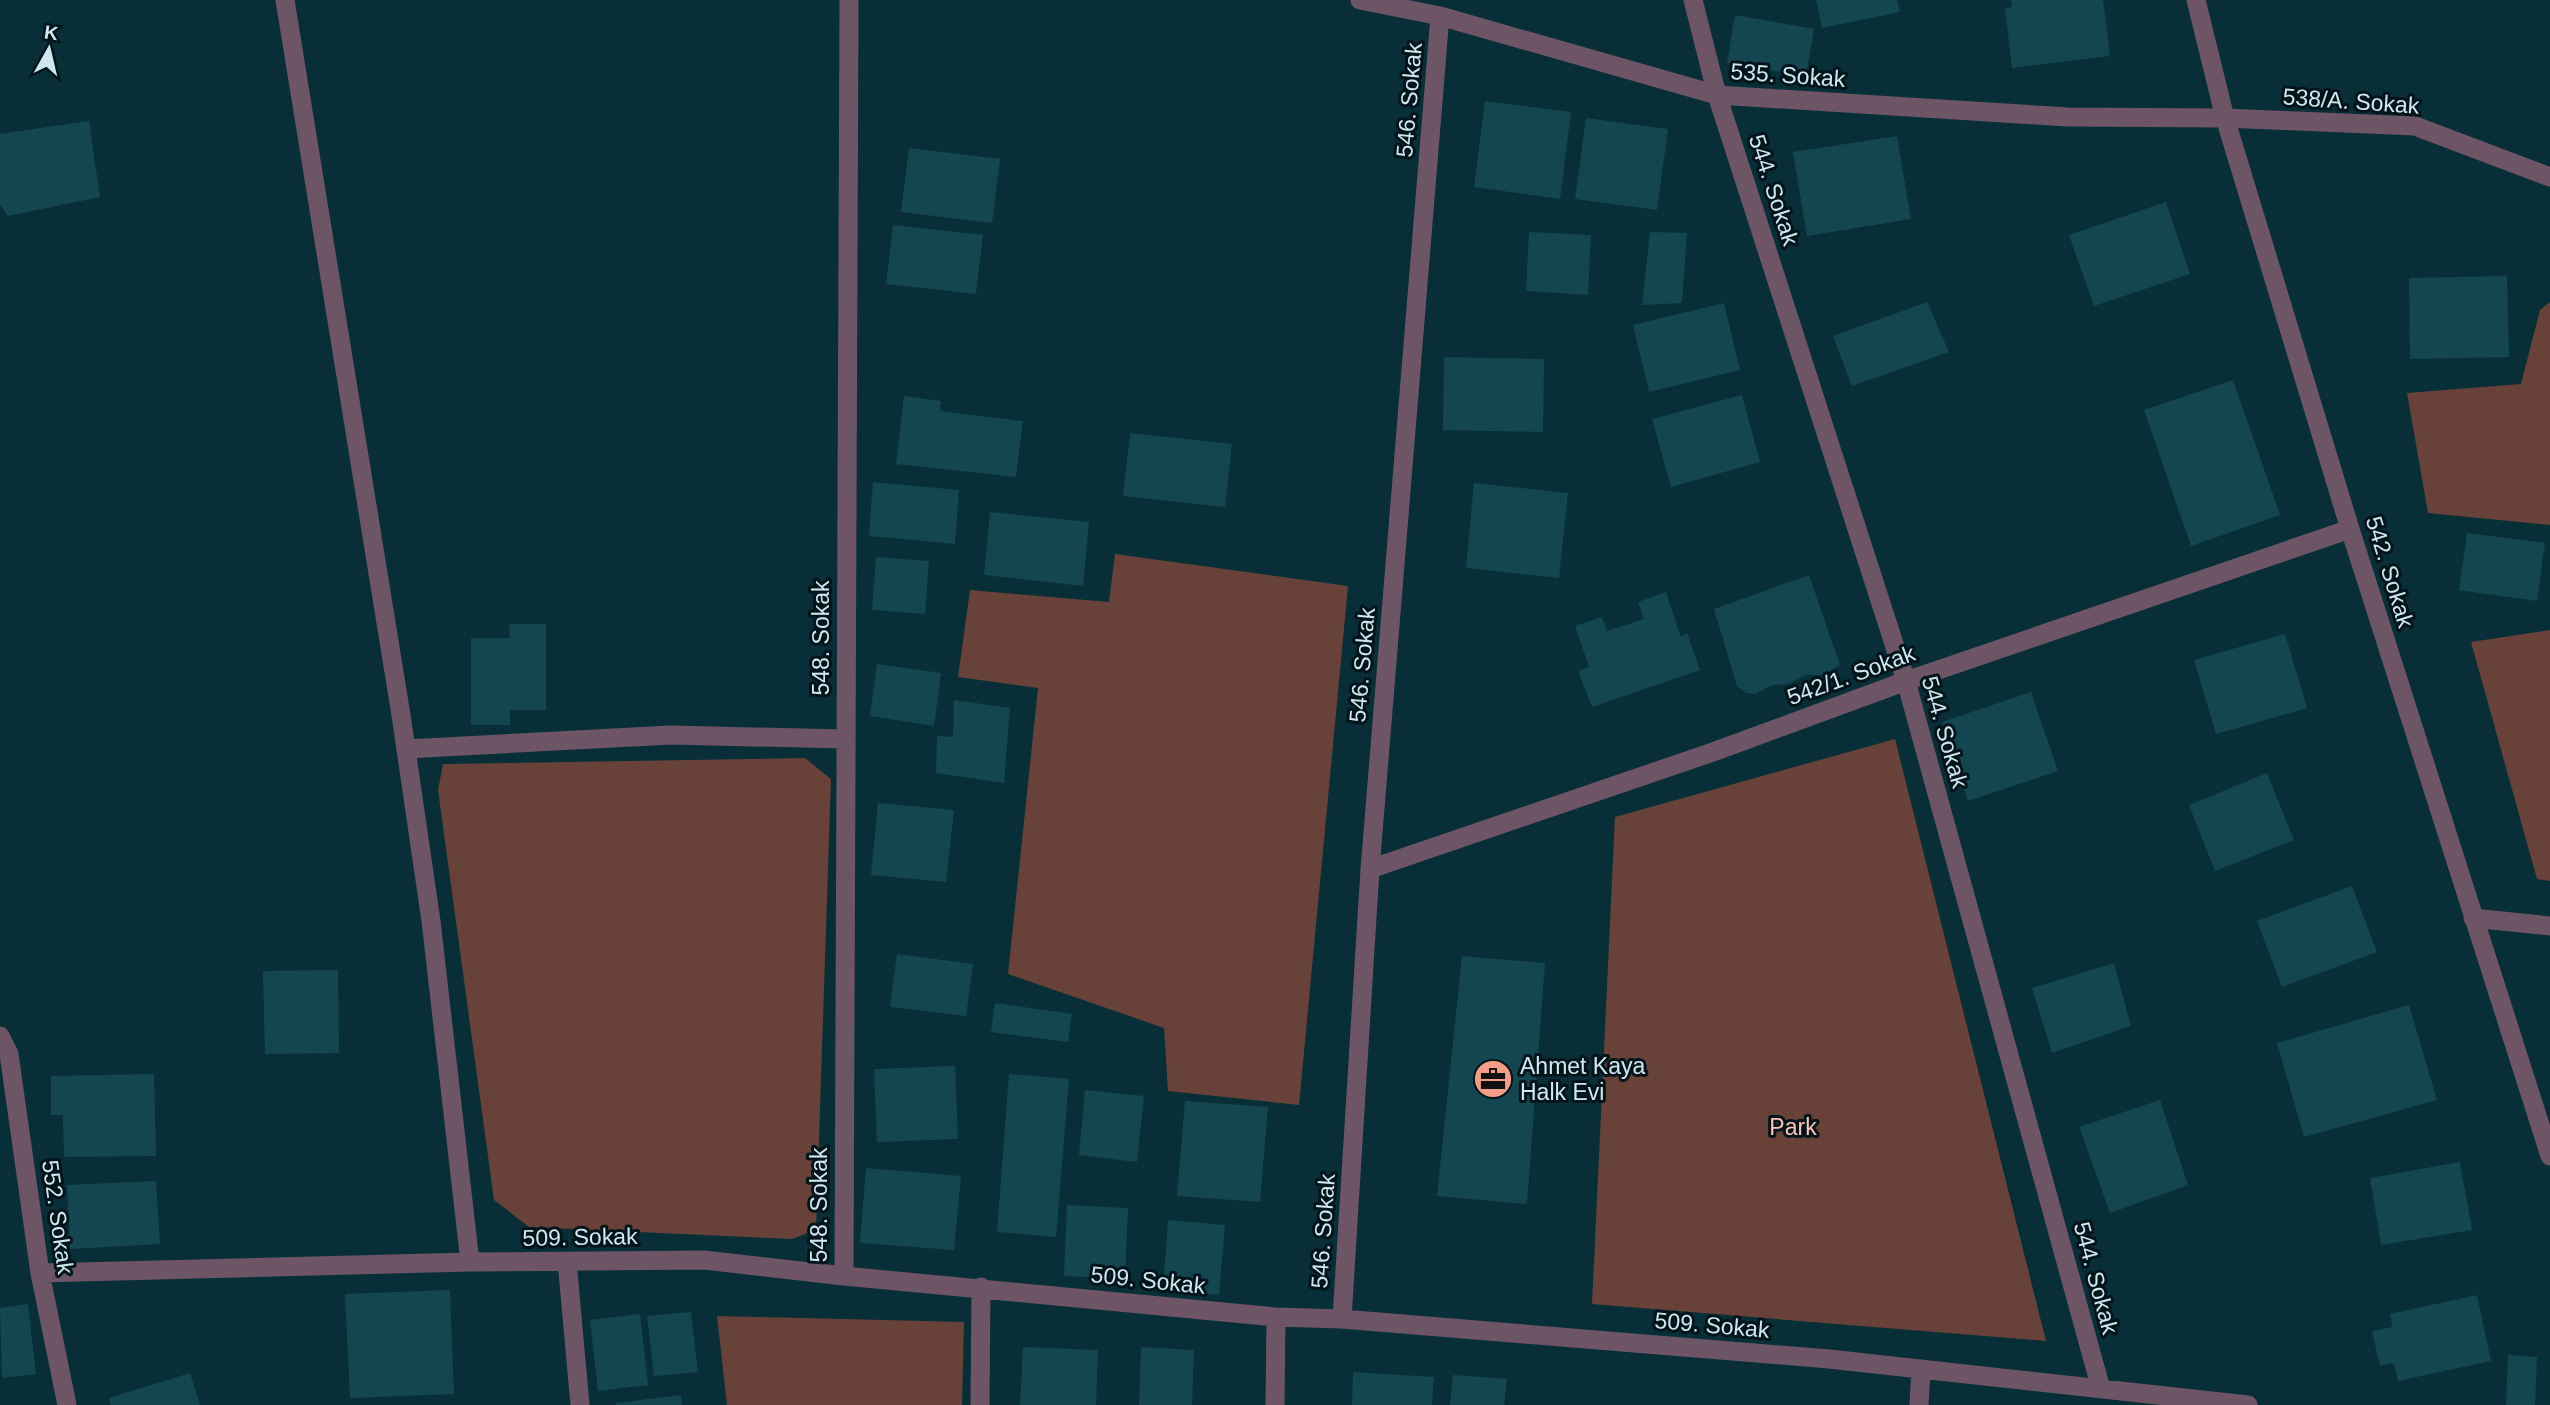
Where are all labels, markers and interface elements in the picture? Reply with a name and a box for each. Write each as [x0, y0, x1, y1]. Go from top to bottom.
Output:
north arrow [14, 14, 84, 84]
text: K [43, 21, 60, 44]
street label: 546. Sokak [1391, 41, 1427, 158]
street label: 535. Sokak [1730, 58, 1847, 92]
street label: 538/A. Sokak [2282, 83, 2421, 119]
street label: 544. Sokak [1744, 131, 1804, 249]
street label: 542. Sokak [2361, 513, 2419, 631]
street label: 548. Sokak [808, 580, 834, 696]
street label: 546. Sokak [1344, 606, 1380, 723]
street label: 542/1. Sokak [1783, 640, 1919, 710]
street label: 544. Sokak [1917, 673, 1973, 791]
place label: Ahmet Kaya Halk Evi [1520, 1053, 1645, 1105]
office icon: Ahmet Kaya Halk Evi [1472, 1058, 1514, 1100]
park label: Park [1769, 1114, 1817, 1140]
street label: 548. Sokak [806, 1147, 832, 1263]
street label: 552. Sokak [37, 1158, 79, 1276]
street label: 546. Sokak [1306, 1172, 1340, 1289]
street label: 544. Sokak [2069, 1219, 2124, 1337]
street label: 509. Sokak [522, 1223, 638, 1251]
street label: 509. Sokak [1089, 1261, 1207, 1299]
street label: 509. Sokak [1654, 1307, 1771, 1343]

